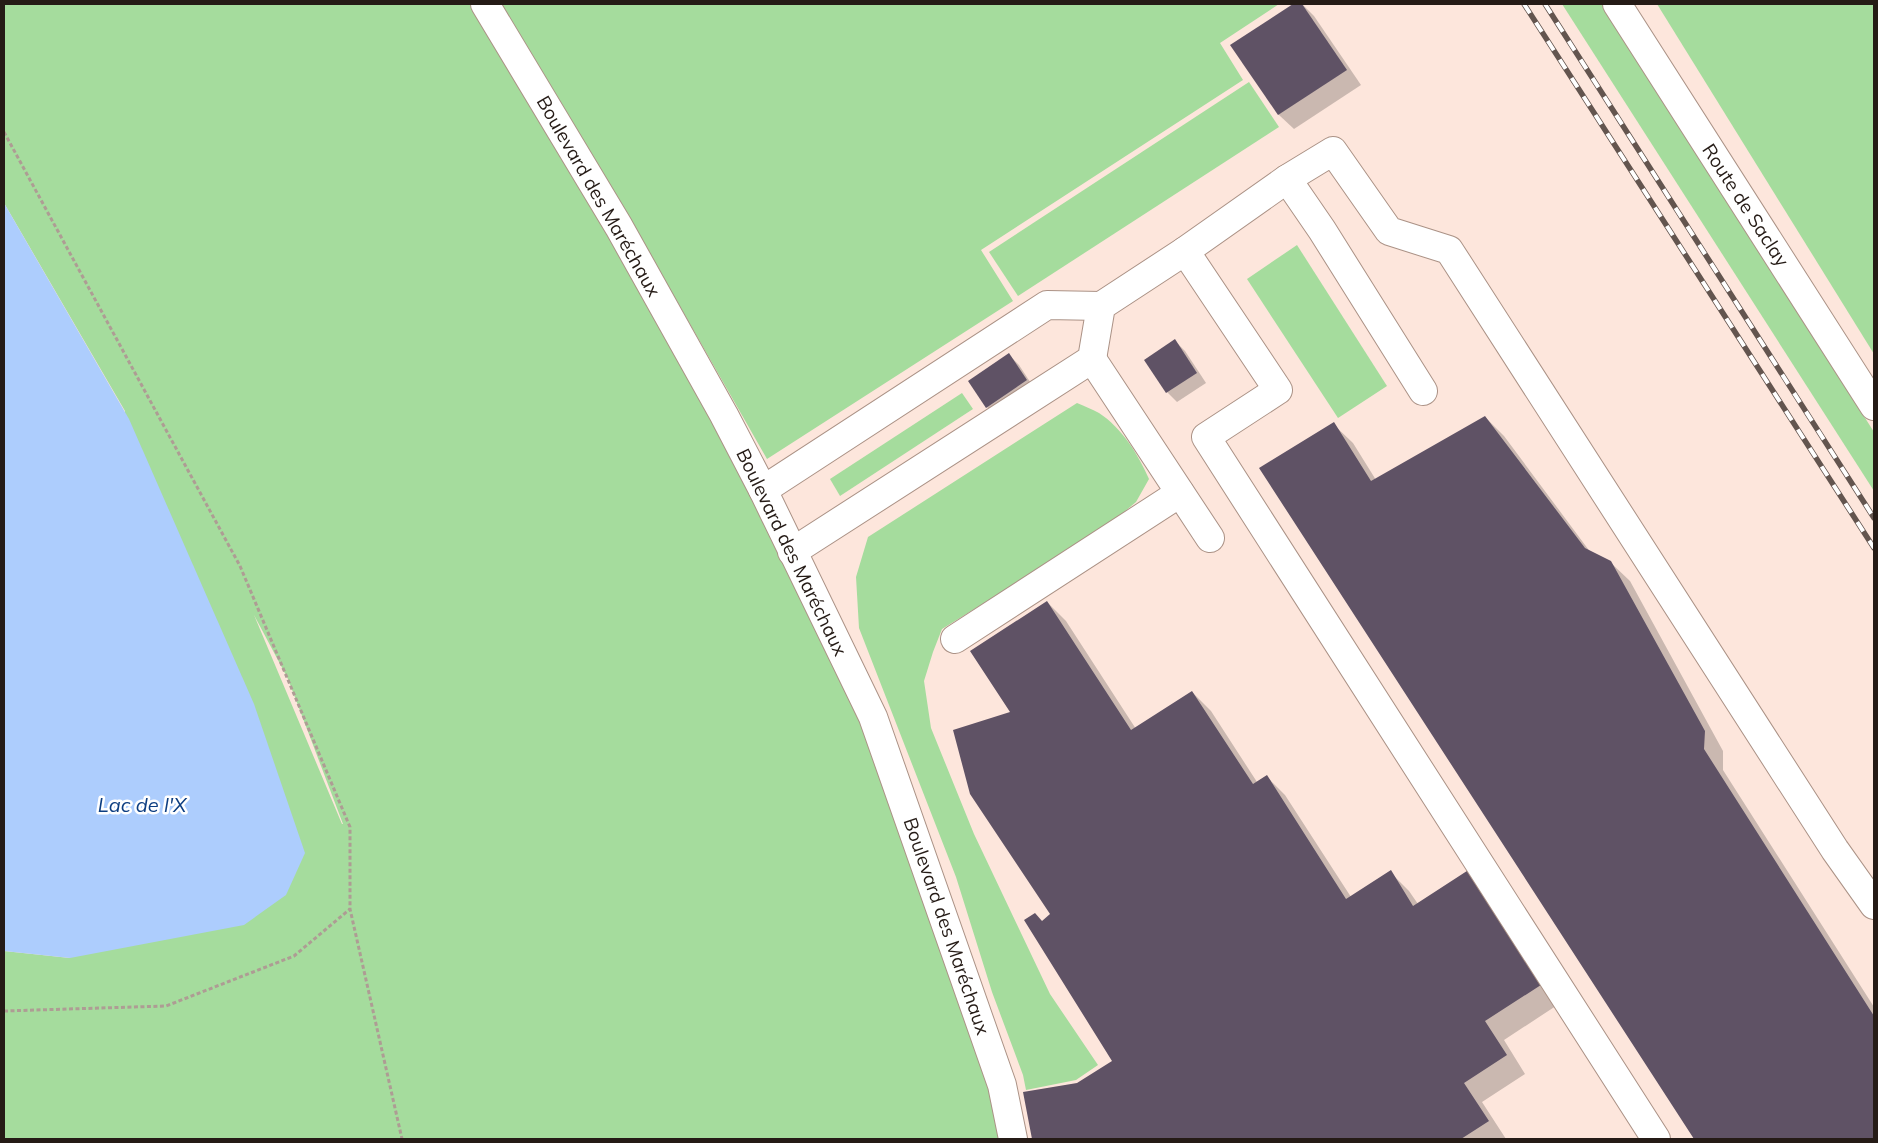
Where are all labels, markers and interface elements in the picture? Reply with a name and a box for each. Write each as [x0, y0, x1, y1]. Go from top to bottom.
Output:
street label: Boulevard des Maréchaux [532, 91, 666, 301]
street label: Route de Saclay [1697, 139, 1795, 271]
street label: Boulevard des Maréchaux [731, 444, 853, 660]
water label: Lac de l'X [98, 792, 188, 817]
street label: Boulevard des Maréchaux [899, 814, 995, 1038]

